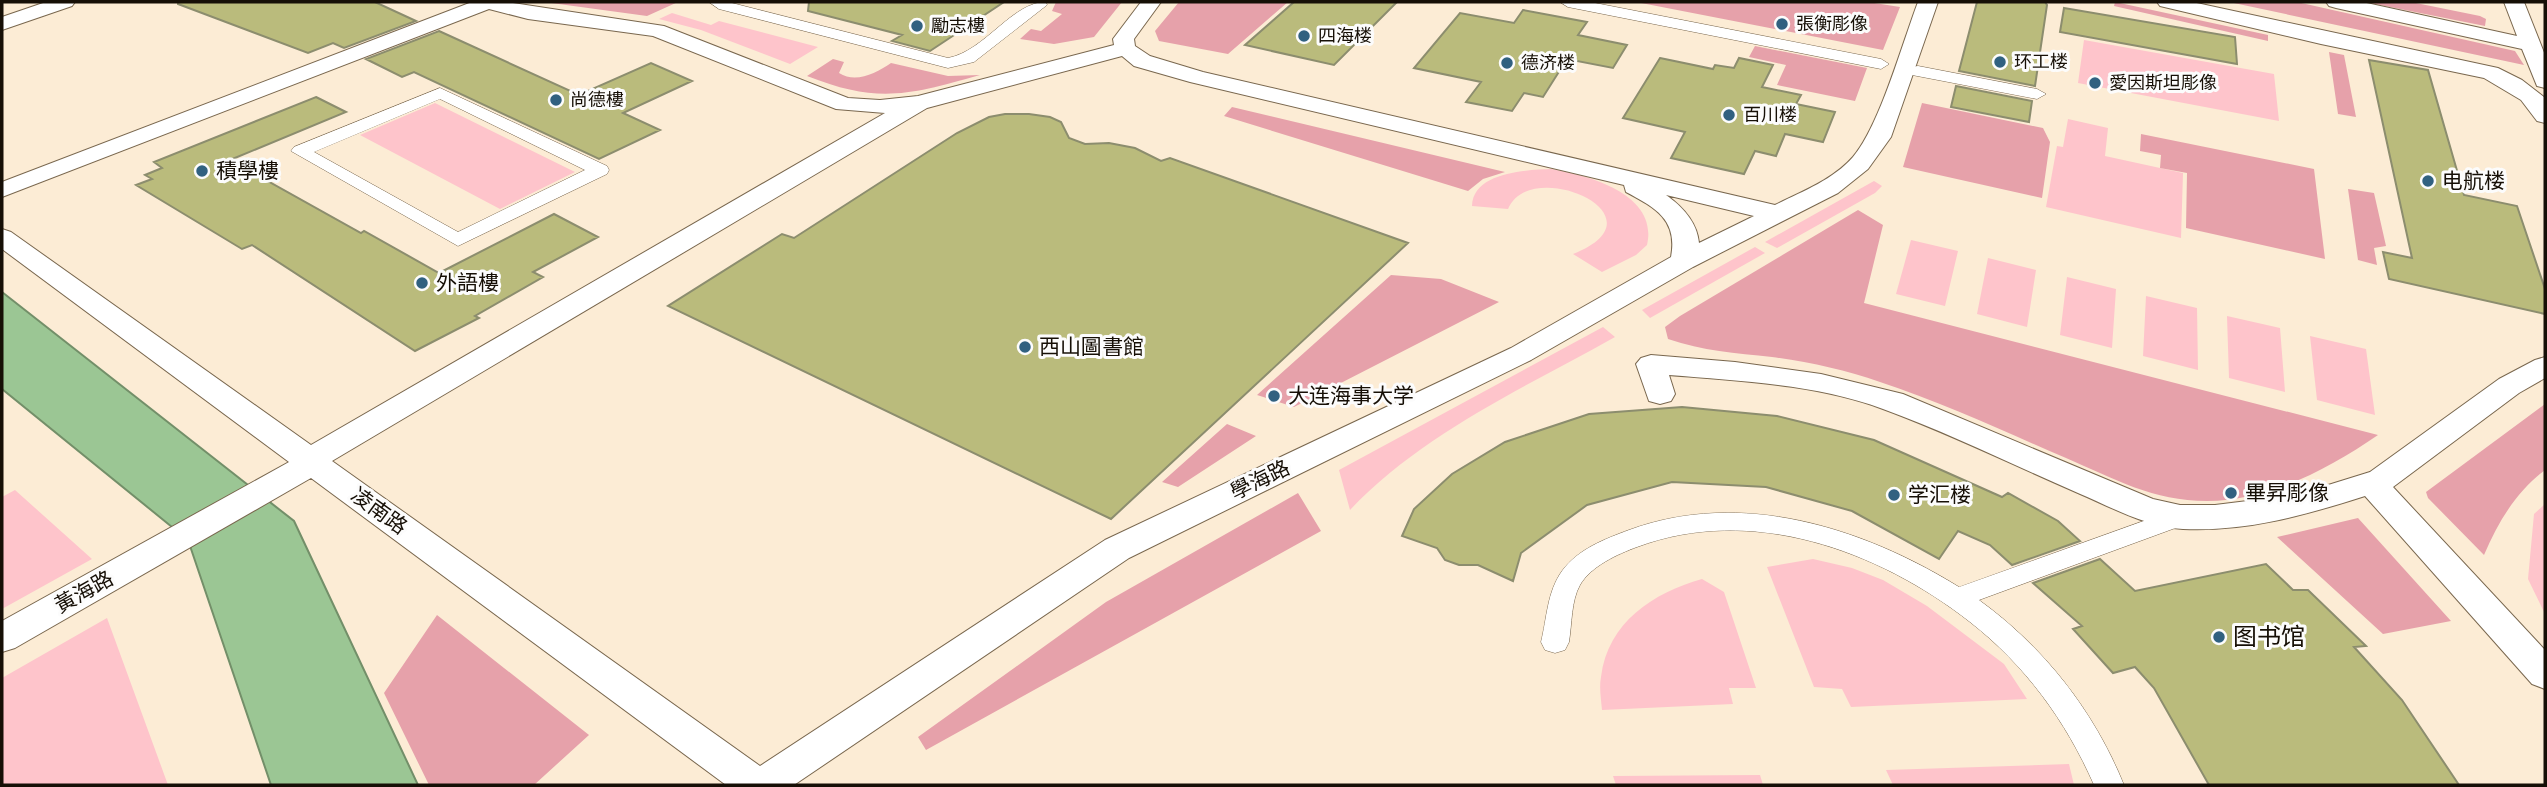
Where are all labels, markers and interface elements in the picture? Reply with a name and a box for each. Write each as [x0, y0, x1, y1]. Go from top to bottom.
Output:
place label: 張衡彫像 [1796, 14, 1868, 34]
place label: 勵志樓 [931, 16, 985, 36]
marker: 張衡彫像 [1774, 16, 1790, 32]
marker: 勵志樓 [909, 18, 925, 34]
place label: 四海楼 [1318, 26, 1372, 46]
marker: 四海楼 [1296, 28, 1312, 44]
place label: 环工楼 [2014, 52, 2068, 72]
place label: 德济楼 [1521, 53, 1575, 73]
marker: 环工楼 [1992, 54, 2008, 70]
marker: 德济楼 [1499, 55, 1515, 71]
place label: 愛因斯坦彫像 [2109, 73, 2217, 93]
marker: 愛因斯坦彫像 [2087, 75, 2103, 91]
place label: 尚德樓 [570, 90, 624, 110]
marker: 尚德樓 [548, 92, 564, 108]
place label: 百川楼 [1743, 105, 1797, 125]
marker: 百川楼 [1721, 107, 1737, 123]
place label: 積學樓 [216, 160, 279, 182]
marker: 積學樓 [194, 163, 210, 179]
place label: 电航楼 [2442, 170, 2505, 192]
marker: 电航楼 [2420, 173, 2436, 189]
place label: 外語樓 [436, 272, 499, 294]
marker: 外語樓 [414, 275, 430, 291]
place label: 西山圖書館 [1039, 336, 1144, 358]
marker: 西山圖書館 [1017, 339, 1033, 355]
place label: 大连海事大学 [1288, 385, 1414, 407]
marker: 大连海事大学 [1266, 388, 1282, 404]
street label: 學海路 [1227, 456, 1293, 504]
place label: 畢昇彫像 [2245, 482, 2329, 504]
street label: 凌南路 [347, 484, 411, 538]
place label: 学汇楼 [1908, 484, 1971, 506]
marker: 畢昇彫像 [2223, 485, 2239, 501]
marker: 学汇楼 [1886, 487, 1902, 503]
street label: 黃海路 [51, 567, 117, 617]
place label: 图书馆 [2233, 624, 2305, 650]
marker: 图书馆 [2211, 629, 2227, 645]

